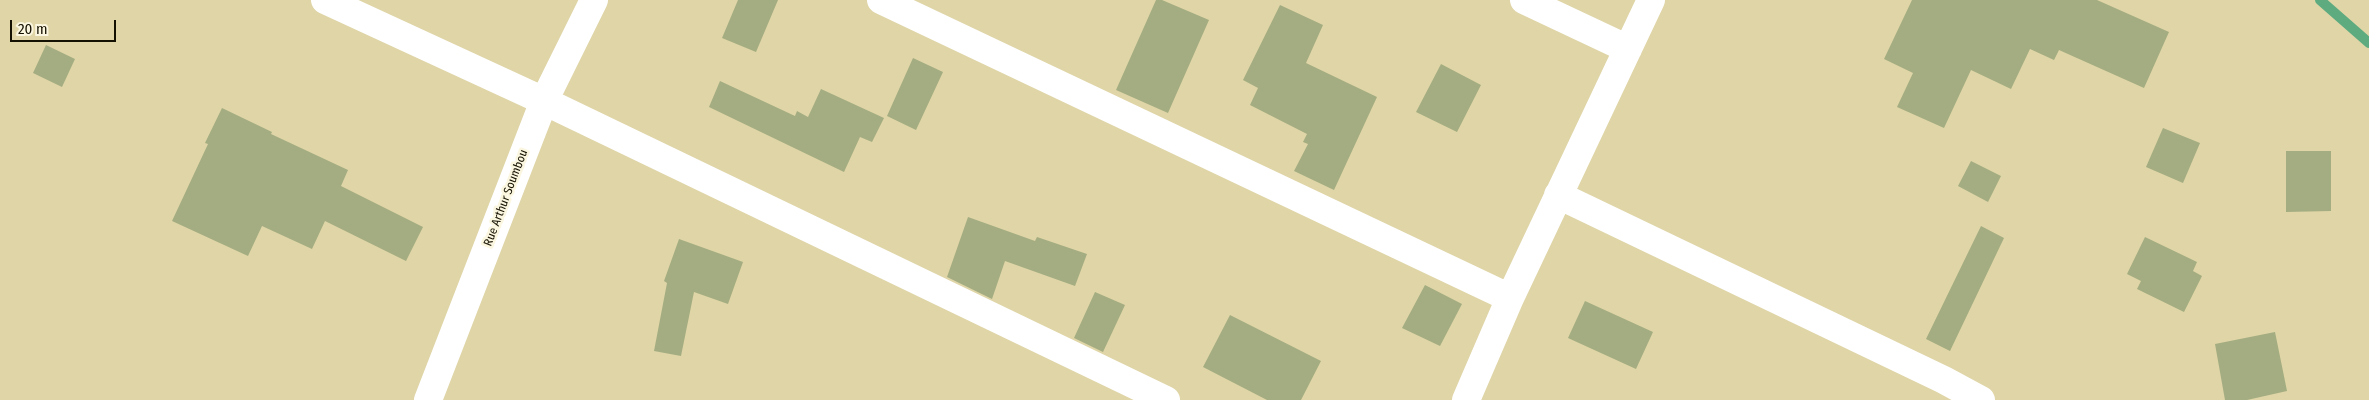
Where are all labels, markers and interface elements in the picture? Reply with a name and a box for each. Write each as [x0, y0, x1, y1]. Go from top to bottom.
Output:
scale bar [12, 10, 119, 42]
text: 20 m [18, 20, 48, 38]
street label: Rue Arthur Soumbou [481, 148, 531, 248]

